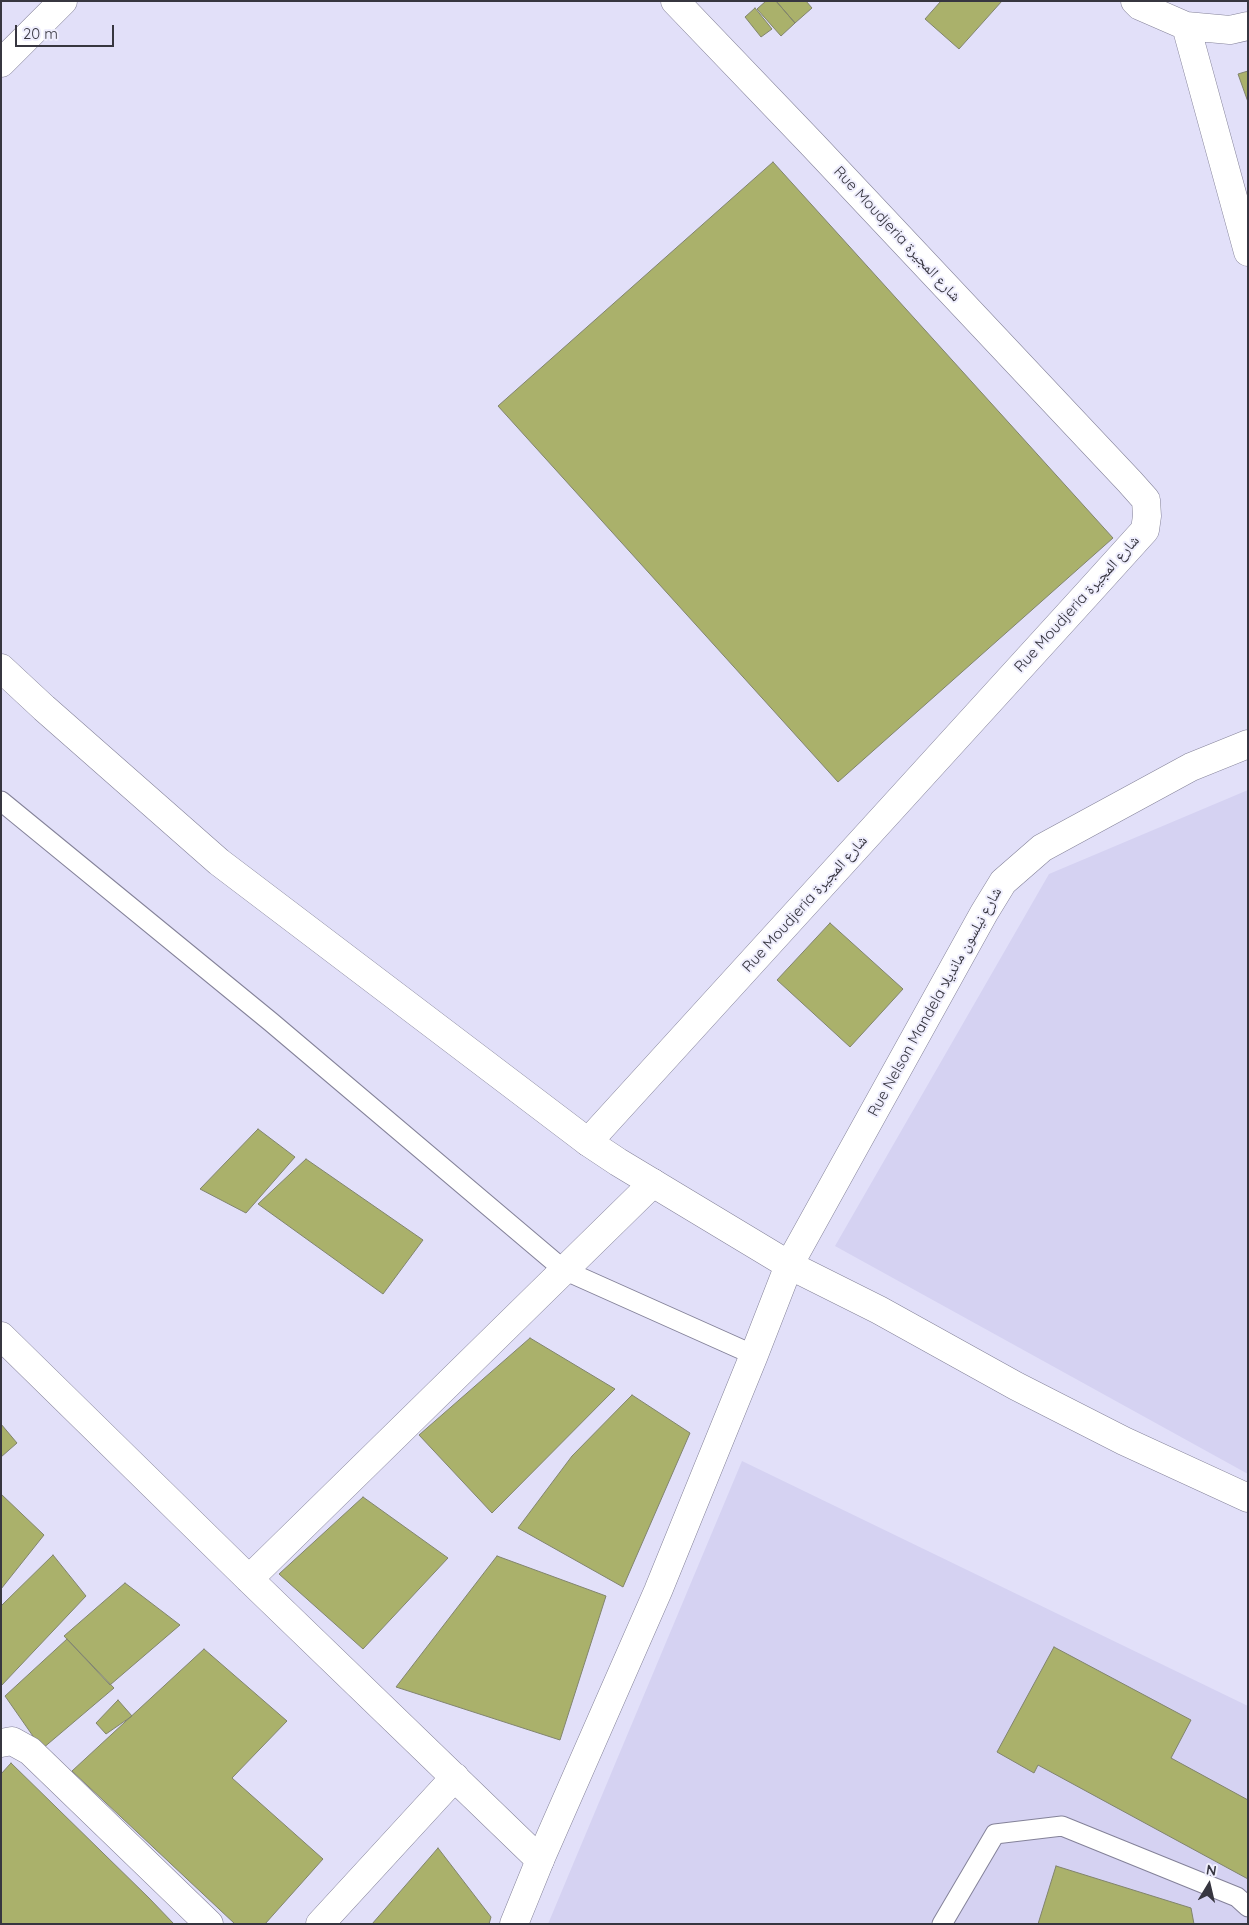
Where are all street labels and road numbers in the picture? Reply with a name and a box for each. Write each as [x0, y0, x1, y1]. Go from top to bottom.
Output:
street label: Rue Moudjeria شارع المجيرة [830, 163, 964, 305]
street label: Rue Moudjeria شارع المجيرة [1011, 532, 1143, 676]
street label: Rue Moudjeria شارع المجيرة [739, 832, 871, 976]
street label: Rue Nelson Mandela شارع نيلسون مانديلا [864, 884, 1006, 1120]

